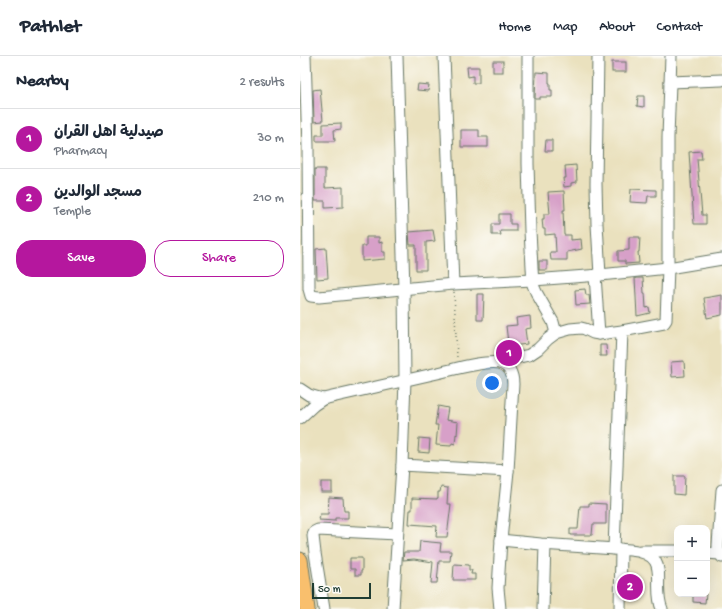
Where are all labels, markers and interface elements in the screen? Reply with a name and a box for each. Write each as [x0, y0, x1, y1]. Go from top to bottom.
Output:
text: Pathlet [20, 16, 81, 39]
text: Home [499, 19, 531, 36]
text: Map [553, 19, 577, 36]
text: About [599, 19, 635, 36]
text: Contact [657, 19, 702, 36]
text: Nearby [16, 72, 69, 92]
text: 2 results [239, 75, 284, 90]
text: صيدلية اهل القران [54, 124, 164, 142]
text: 1 [26, 131, 32, 146]
text: 30 m [258, 131, 284, 146]
text: Pharmacy [54, 144, 107, 159]
text: مسجد الوالدين [54, 184, 142, 202]
text: 2 [26, 191, 32, 206]
text: 210 m [253, 191, 284, 206]
text: Temple [54, 204, 91, 219]
button: Save [16, 240, 146, 277]
button: Share [154, 240, 284, 277]
pin: 1 [496, 338, 522, 368]
your location [482, 373, 502, 393]
map controls [674, 525, 710, 597]
button: + [674, 525, 710, 561]
button: − [674, 561, 710, 597]
pin: 2 [617, 572, 643, 602]
scale bar [312, 581, 371, 600]
text: 50 m [318, 584, 340, 596]

